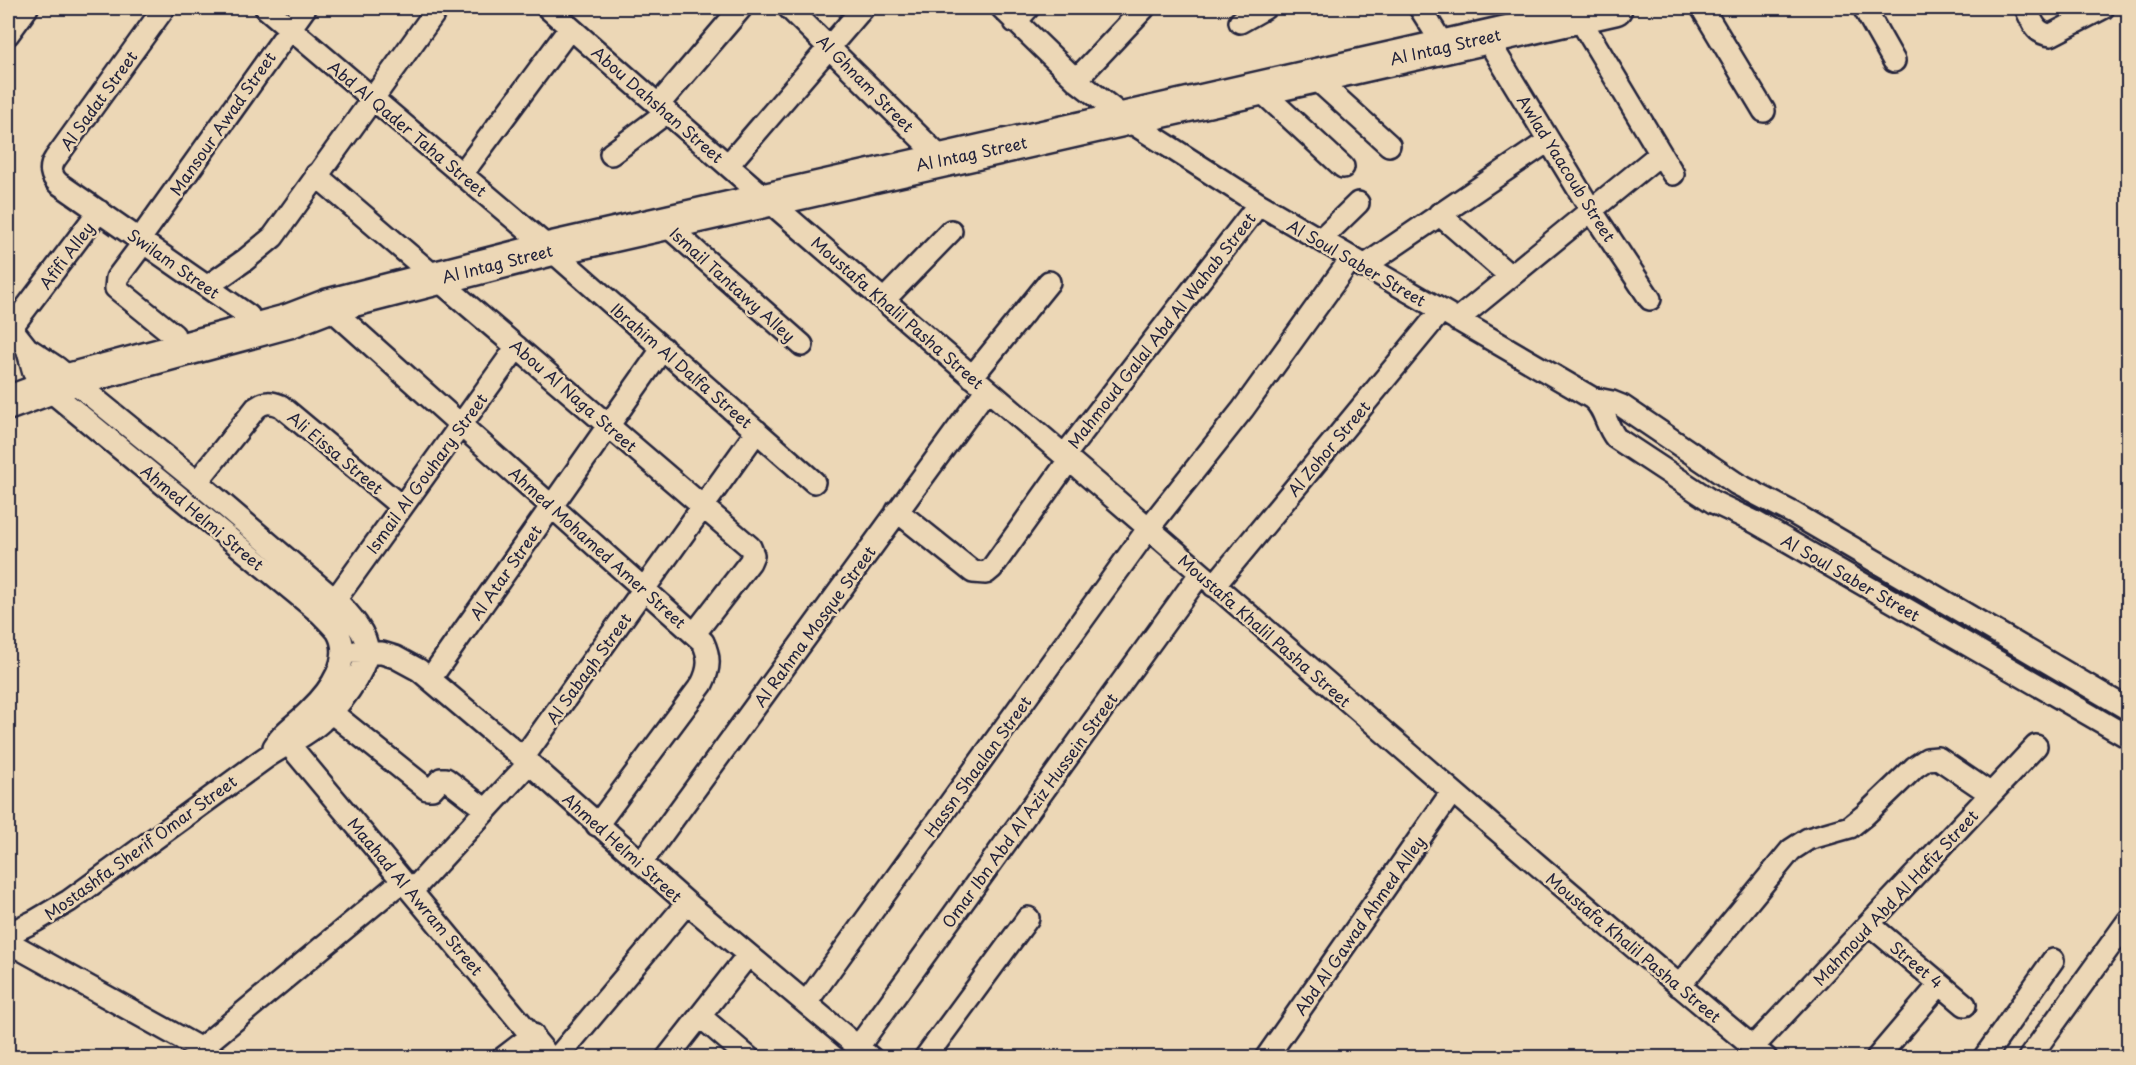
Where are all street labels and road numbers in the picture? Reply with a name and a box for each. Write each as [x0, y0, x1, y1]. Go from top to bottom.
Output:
street label: Al Intag Street [1387, 22, 1503, 70]
street label: Al Ghnam Street [812, 29, 920, 137]
street label: Abou Dahshan Street [587, 40, 729, 168]
street label: Al Sadat Street [54, 45, 143, 155]
street label: Mansour Awad Street [163, 46, 281, 200]
street label: Abd Al Qader Taha Street [323, 54, 493, 202]
street label: Awlad Yaacoub Street [1512, 90, 1622, 246]
street label: Al Intag Street [913, 130, 1029, 176]
street label: Mahmoud Galal Abd Al Wahab Street [1061, 207, 1261, 453]
street label: Al Soul Saber Street [1283, 213, 1431, 312]
street label: Afifi Alley [33, 216, 99, 294]
street label: Ismail Tantawy Alley [665, 221, 801, 347]
street label: Swilam Street [123, 222, 225, 304]
street label: Moustafa Khalil Pasha Street [806, 230, 990, 394]
street label: Al Intag Street [439, 238, 555, 288]
street label: Ibrahim Al Dalfa Street [606, 297, 758, 434]
street label: Abou Al Naga Street [505, 333, 643, 457]
street label: Ismail Al Gouhary Street [360, 388, 493, 558]
street label: Al Zohor Street [1281, 395, 1375, 501]
street label: Ali Eissa Street [283, 405, 389, 500]
street label: Ahmed Helmi Street [136, 458, 270, 576]
street label: Ahmed Mohamed Amer Street [504, 461, 692, 633]
street label: Al Atar Street [463, 519, 547, 624]
street label: Al Soul Saber Street [1777, 528, 1925, 627]
street label: Al Rahma Mosque Street [747, 540, 881, 711]
street label: Moustafa Khalil Pasha Street [1173, 548, 1357, 712]
street label: Al Sabagh Street [539, 607, 637, 728]
street label: Omar Ibn Abd Al Aziz Hussein Street [935, 687, 1123, 933]
street label: Hassn Shaalan Street [918, 690, 1037, 841]
street label: Mostashfa Sherif Omar Street [39, 769, 242, 925]
street label: Ahmed Helmi Street [558, 787, 688, 908]
street label: Mahmoud Abd Al Hafiz Street [1807, 803, 1983, 990]
street label: Maahad Al Awram Street [343, 812, 490, 981]
street label: Abd Al Gawad Ahmed Alley [1288, 830, 1430, 1020]
street label: Moustafa Khalil Pasha Street [1541, 866, 1727, 1028]
street label: Street 4 [1885, 935, 1949, 993]

